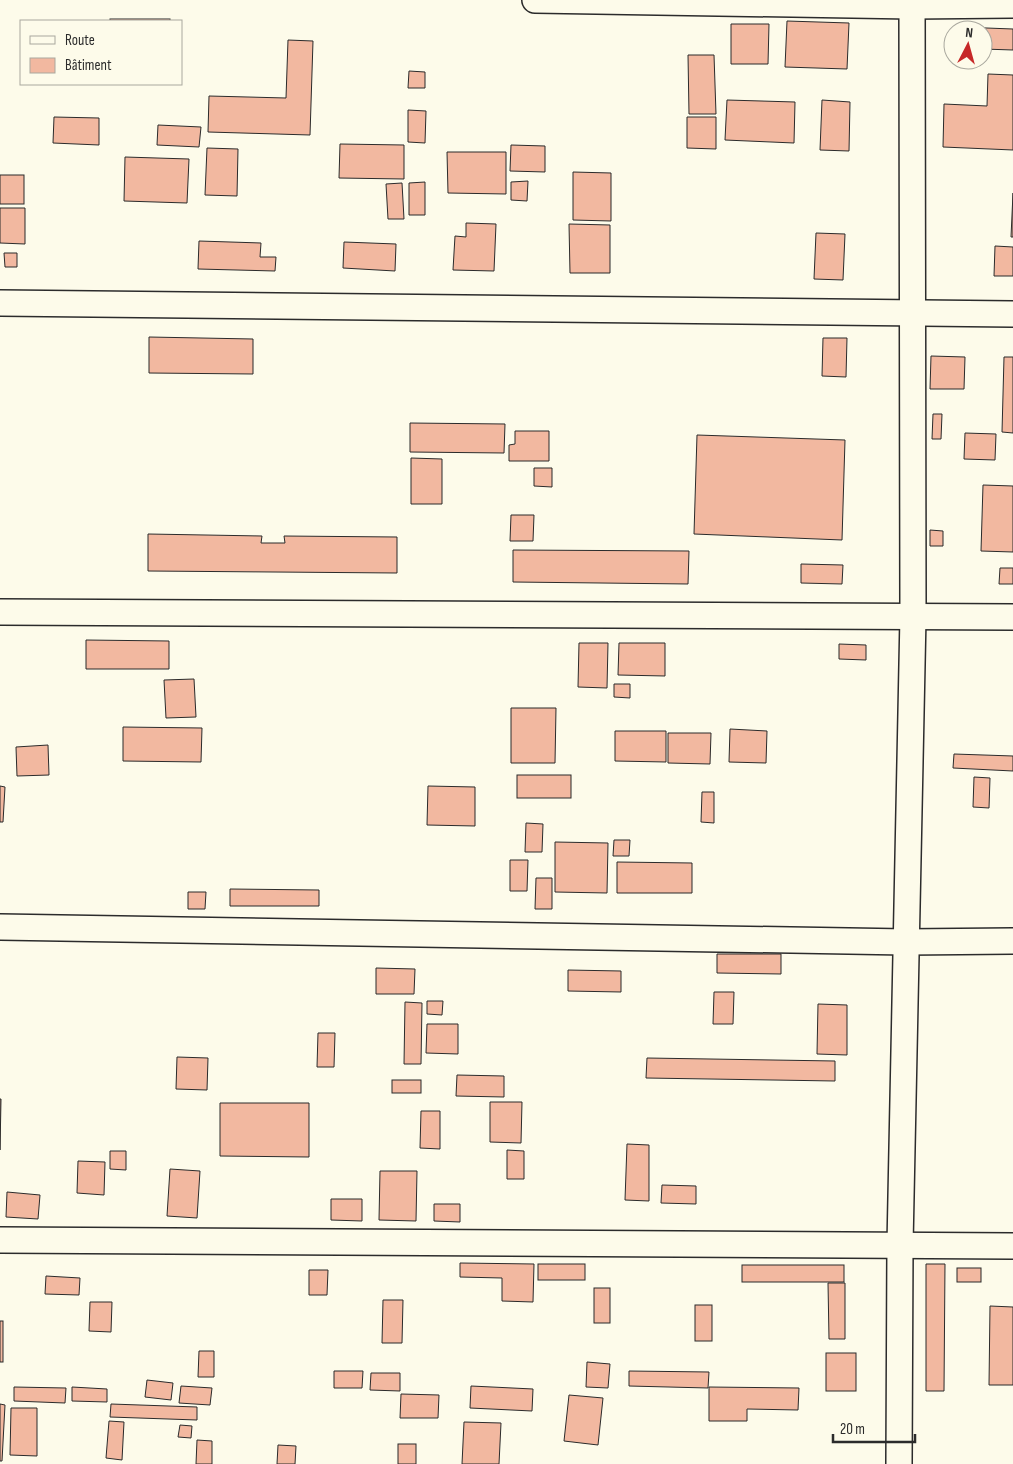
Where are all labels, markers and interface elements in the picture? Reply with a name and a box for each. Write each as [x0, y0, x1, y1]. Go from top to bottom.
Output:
legend [20, 20, 182, 85]
north arrow [943, 20, 993, 70]
text: N [965, 24, 974, 41]
text: Route [65, 31, 95, 50]
text: Bâtiment [65, 56, 112, 75]
scale bar [833, 1412, 916, 1444]
text: 20 m [840, 1420, 865, 1439]

